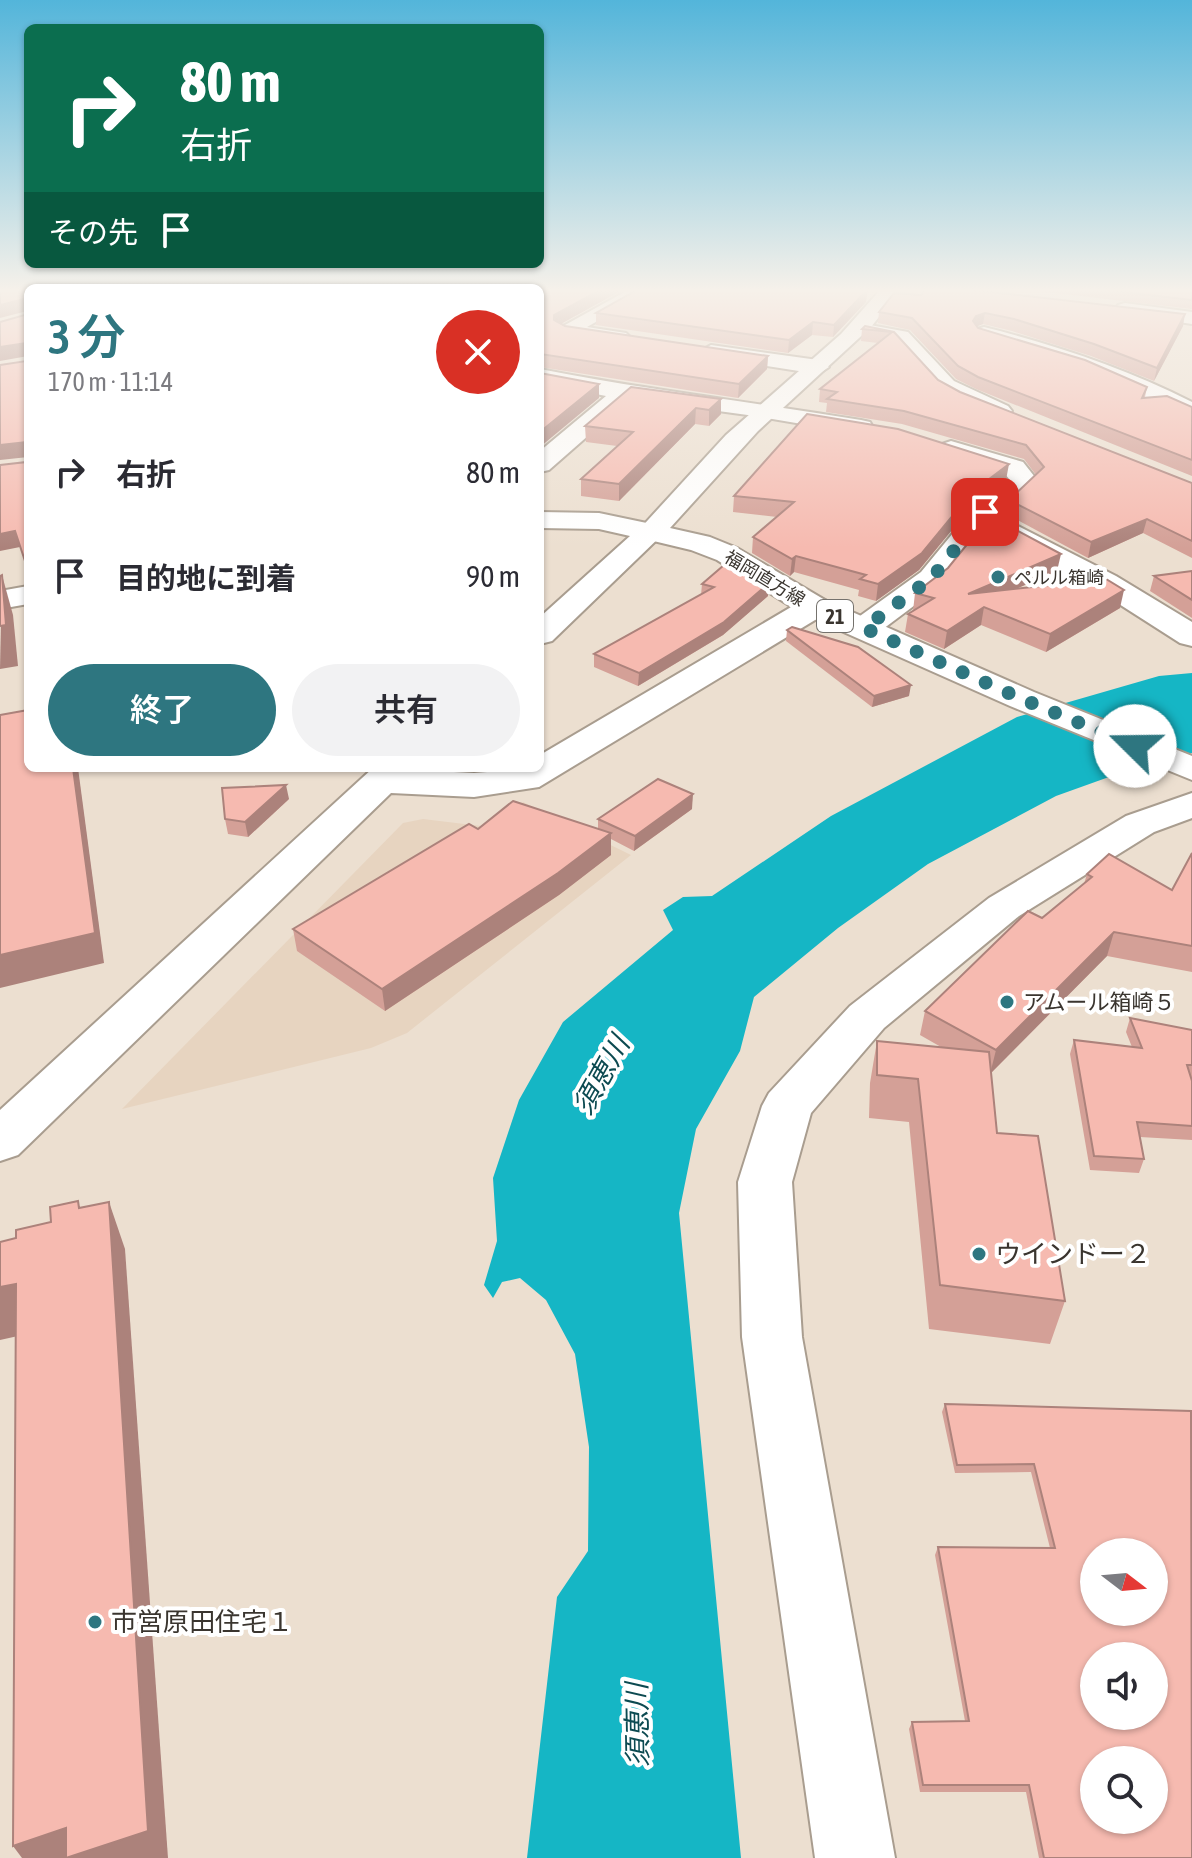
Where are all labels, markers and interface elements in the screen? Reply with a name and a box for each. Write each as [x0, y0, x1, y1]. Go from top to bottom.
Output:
text: 80 m [180, 50, 281, 114]
icon: right [48, 56, 152, 160]
text: 右折 [180, 124, 252, 166]
icon: arrive [154, 208, 198, 252]
text: その先 [48, 215, 138, 249]
text: 3 分 [48, 309, 125, 364]
button: close [436, 310, 520, 394]
text: 170 m · 11:14 [48, 367, 173, 397]
icon: right [48, 450, 92, 494]
text: 80 m [466, 455, 520, 489]
text: 右折 [116, 457, 176, 491]
pin [951, 478, 1019, 546]
icon: arrive [963, 490, 1007, 534]
street label: 福岡直方線 [721, 546, 809, 610]
icon: arrive [48, 554, 92, 598]
text: 90 m [466, 559, 520, 593]
text: 目的地に到着 [116, 561, 296, 595]
place label: ペルル箱崎 [1014, 567, 1104, 588]
marker: ペルル箱崎 [989, 568, 1007, 586]
road number: 21 [817, 600, 853, 632]
button: 終了 [48, 664, 276, 756]
button: 共有 [292, 664, 520, 756]
position arrow [1093, 704, 1177, 788]
place label: アムール箱崎５ [1023, 989, 1175, 1015]
marker: アムール箱崎５ [998, 993, 1016, 1011]
water label: 須恵川 [567, 1028, 637, 1119]
place label: ウインドー２ [995, 1239, 1151, 1269]
marker: ウインドー２ [970, 1245, 988, 1263]
north arrow [1080, 1538, 1168, 1626]
map controls [1080, 1538, 1168, 1834]
place label: 市営原田住宅１ [111, 1607, 293, 1637]
marker: 市営原田住宅１ [86, 1613, 104, 1631]
button: sound [1080, 1642, 1168, 1730]
water label: 須恵川 [620, 1680, 654, 1767]
button: search [1080, 1746, 1168, 1834]

